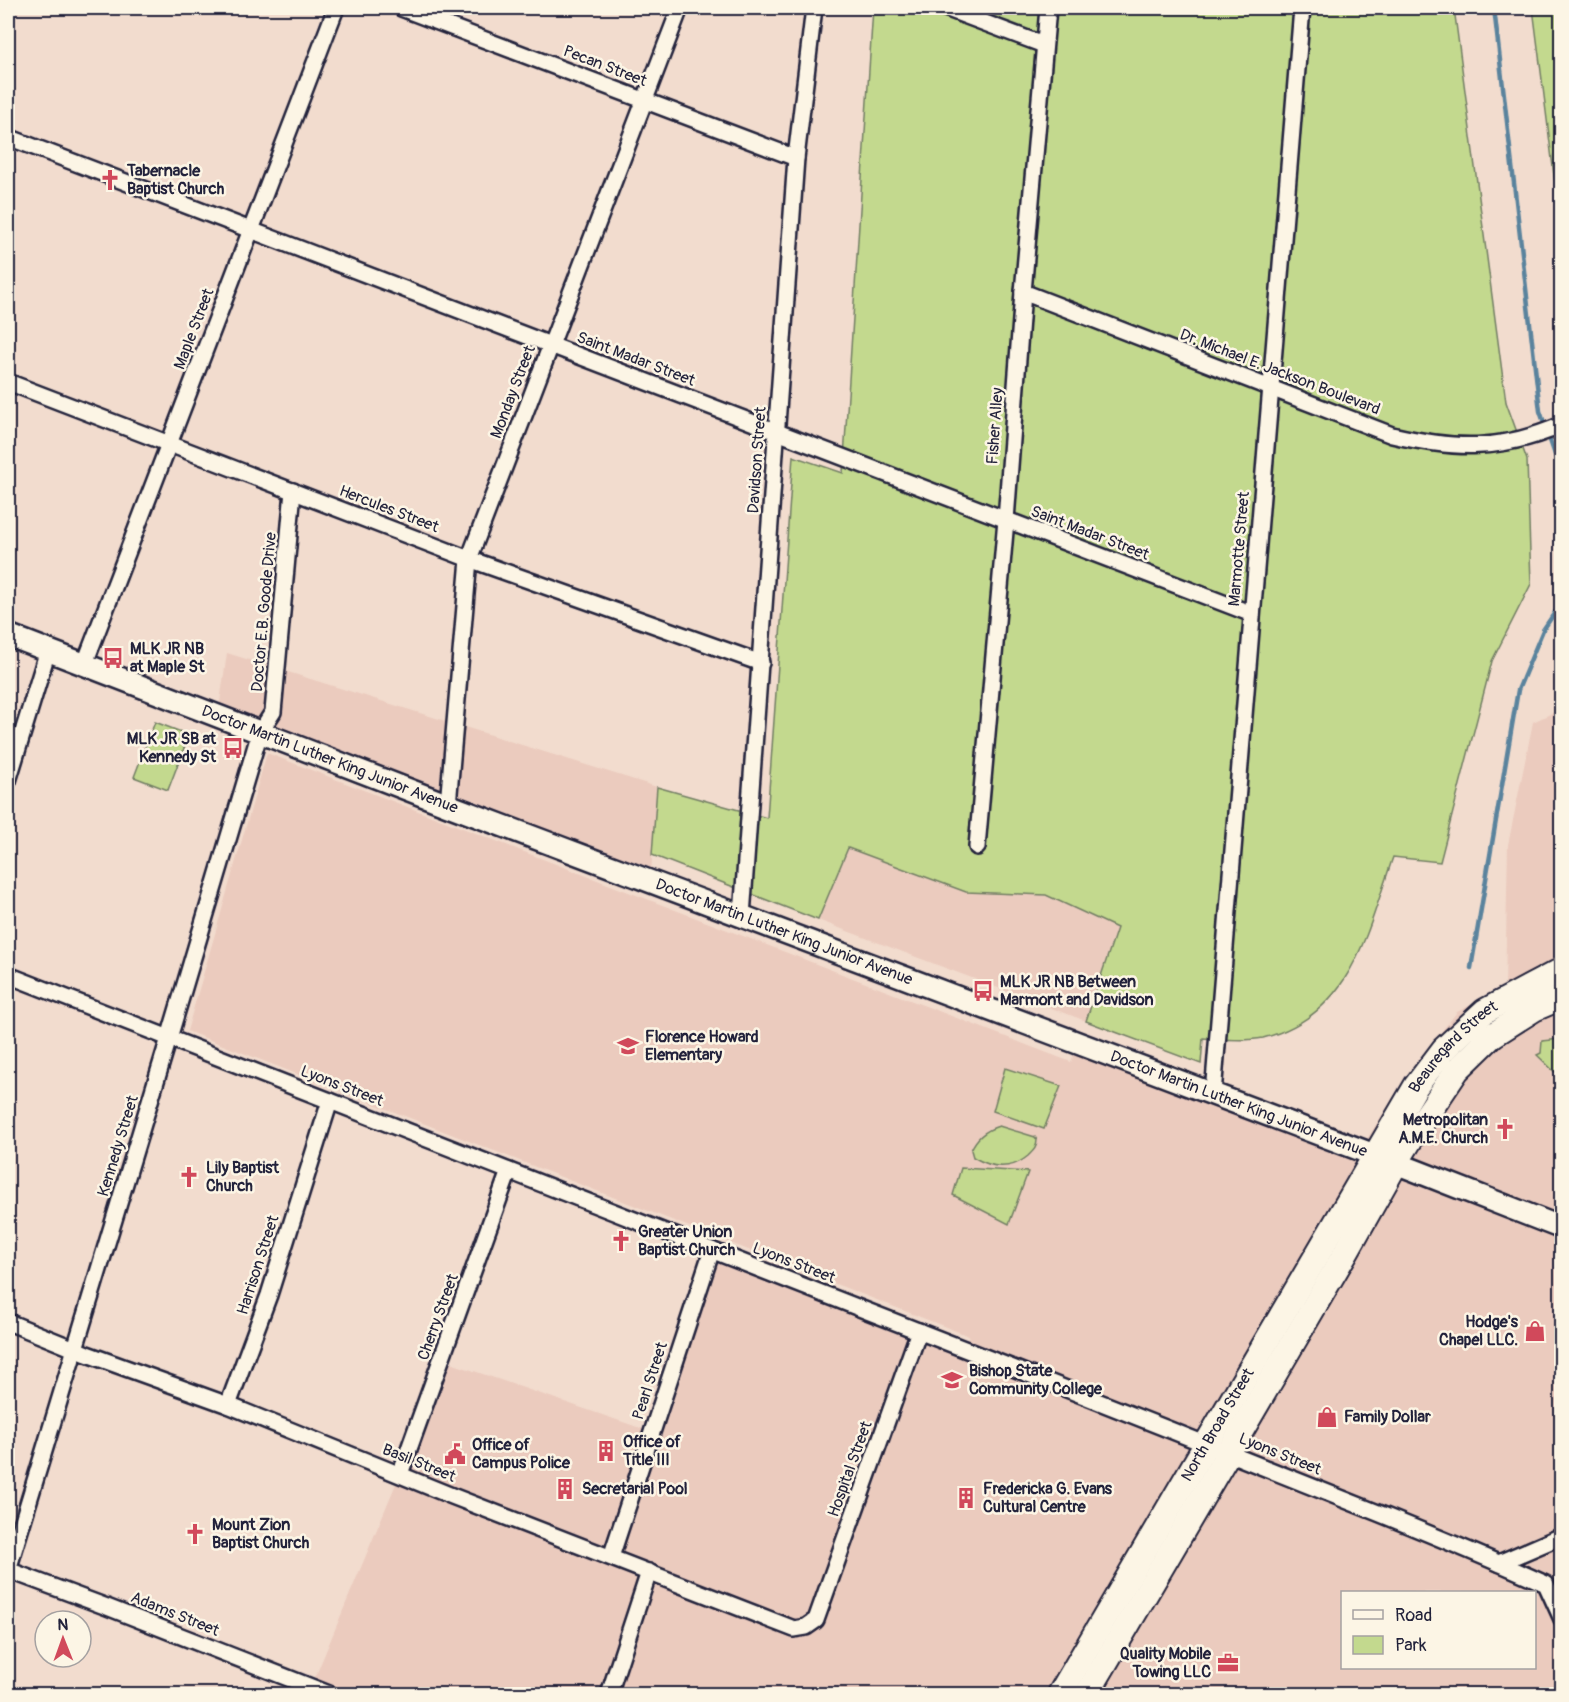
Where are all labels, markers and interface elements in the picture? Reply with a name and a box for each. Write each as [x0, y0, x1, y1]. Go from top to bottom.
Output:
street label: Pecan Street [560, 41, 650, 91]
place label: Tabernacle Baptist Church [126, 161, 225, 199]
church icon: Tabernacle Baptist Church [98, 168, 122, 192]
street label: Maple Street [169, 285, 219, 372]
street label: Dr. Michael E. Jackson Boulevard [1177, 325, 1383, 419]
street label: Saint Madar Street [574, 327, 698, 391]
street label: Monday Street [486, 342, 540, 441]
street label: Fisher Alley [982, 387, 1008, 465]
street label: Davidson Street [743, 405, 771, 514]
street label: Hercules Street [336, 481, 442, 537]
street label: Marmotte Street [1224, 490, 1254, 607]
street label: Saint Madar Street [1028, 501, 1152, 565]
street label: Doctor E.B. Goode Drive [247, 531, 281, 693]
place label: MLK JR NB at Maple St [130, 639, 205, 677]
bus stop icon: MLK JR NB at Maple St [101, 646, 125, 670]
street label: Doctor Martin Luther King Junior Avenue [199, 701, 461, 818]
place label: MLK JR SB at Kennedy St [127, 729, 217, 767]
bus stop icon: MLK JR SB at Kennedy St [221, 736, 245, 760]
street label: Doctor Martin Luther King Junior Avenue [653, 874, 916, 990]
place label: MLK JR NB Between Marmont and Davidson [1000, 972, 1153, 1010]
bus stop icon: MLK JR NB Between Marmont and Davidson [971, 979, 995, 1003]
street label: Beauregard Street [1404, 996, 1501, 1096]
place label: Florence Howard Elementary [645, 1027, 759, 1065]
school or university icon: Florence Howard Elementary [616, 1034, 640, 1058]
street label: Doctor Martin Luther King Junior Avenue [1107, 1046, 1370, 1161]
street label: Lyons Street [298, 1061, 387, 1111]
street label: Kennedy Street [93, 1092, 143, 1199]
place label: Metropolitan A.M.E. Church [1398, 1110, 1488, 1148]
church icon: Metropolitan A.M.E. Church [1493, 1117, 1517, 1141]
place label: Lily Baptist Church [206, 1158, 279, 1196]
church icon: Lily Baptist Church [177, 1165, 201, 1189]
street label: Harrison Street [233, 1212, 284, 1317]
place label: Greater Union Baptist Church [638, 1222, 736, 1260]
church icon: Greater Union Baptist Church [609, 1229, 633, 1253]
street label: Lyons Street [750, 1238, 839, 1288]
street label: Cherry Street [413, 1271, 463, 1363]
place label: Hodge's Chapel LLC. [1439, 1312, 1519, 1350]
shop icon: Hodge's Chapel LLC. [1523, 1319, 1547, 1343]
street label: Pearl Street [628, 1339, 672, 1422]
place label: Bishop State Community College [969, 1361, 1103, 1399]
street label: North Broad Street [1177, 1364, 1259, 1485]
school or university icon: Bishop State Community College [940, 1368, 964, 1392]
shop icon: Family Dollar [1315, 1405, 1339, 1429]
place label: Family Dollar [1344, 1407, 1431, 1427]
street label: Hospital Street [823, 1418, 877, 1520]
street label: Lyons Street [1236, 1428, 1325, 1480]
place label: Office of Title III [622, 1432, 682, 1470]
place label: Office of Campus Police [472, 1435, 571, 1473]
street label: Basil Street [379, 1439, 459, 1487]
building icon: Office of Title III [594, 1439, 618, 1463]
public building icon: Office of Campus Police [443, 1442, 467, 1466]
building icon: Secretarial Pool [553, 1477, 577, 1501]
place label: Secretarial Pool [582, 1479, 688, 1499]
place label: Fredericka G. Evans Cultural Centre [983, 1479, 1113, 1517]
building icon: Fredericka G. Evans Cultural Centre [954, 1486, 978, 1510]
place label: Mount Zion Baptist Church [212, 1515, 310, 1553]
church icon: Mount Zion Baptist Church [183, 1522, 207, 1546]
street label: Adams Street [128, 1587, 223, 1641]
legend [1341, 1591, 1536, 1669]
text: Road [1395, 1604, 1432, 1627]
north arrow [33, 1609, 93, 1669]
text: N [57, 1615, 69, 1635]
text: Park [1395, 1634, 1427, 1657]
place label: Quality Mobile Towing LLC [1120, 1644, 1212, 1682]
office icon: Quality Mobile Towing LLC [1216, 1651, 1240, 1675]

